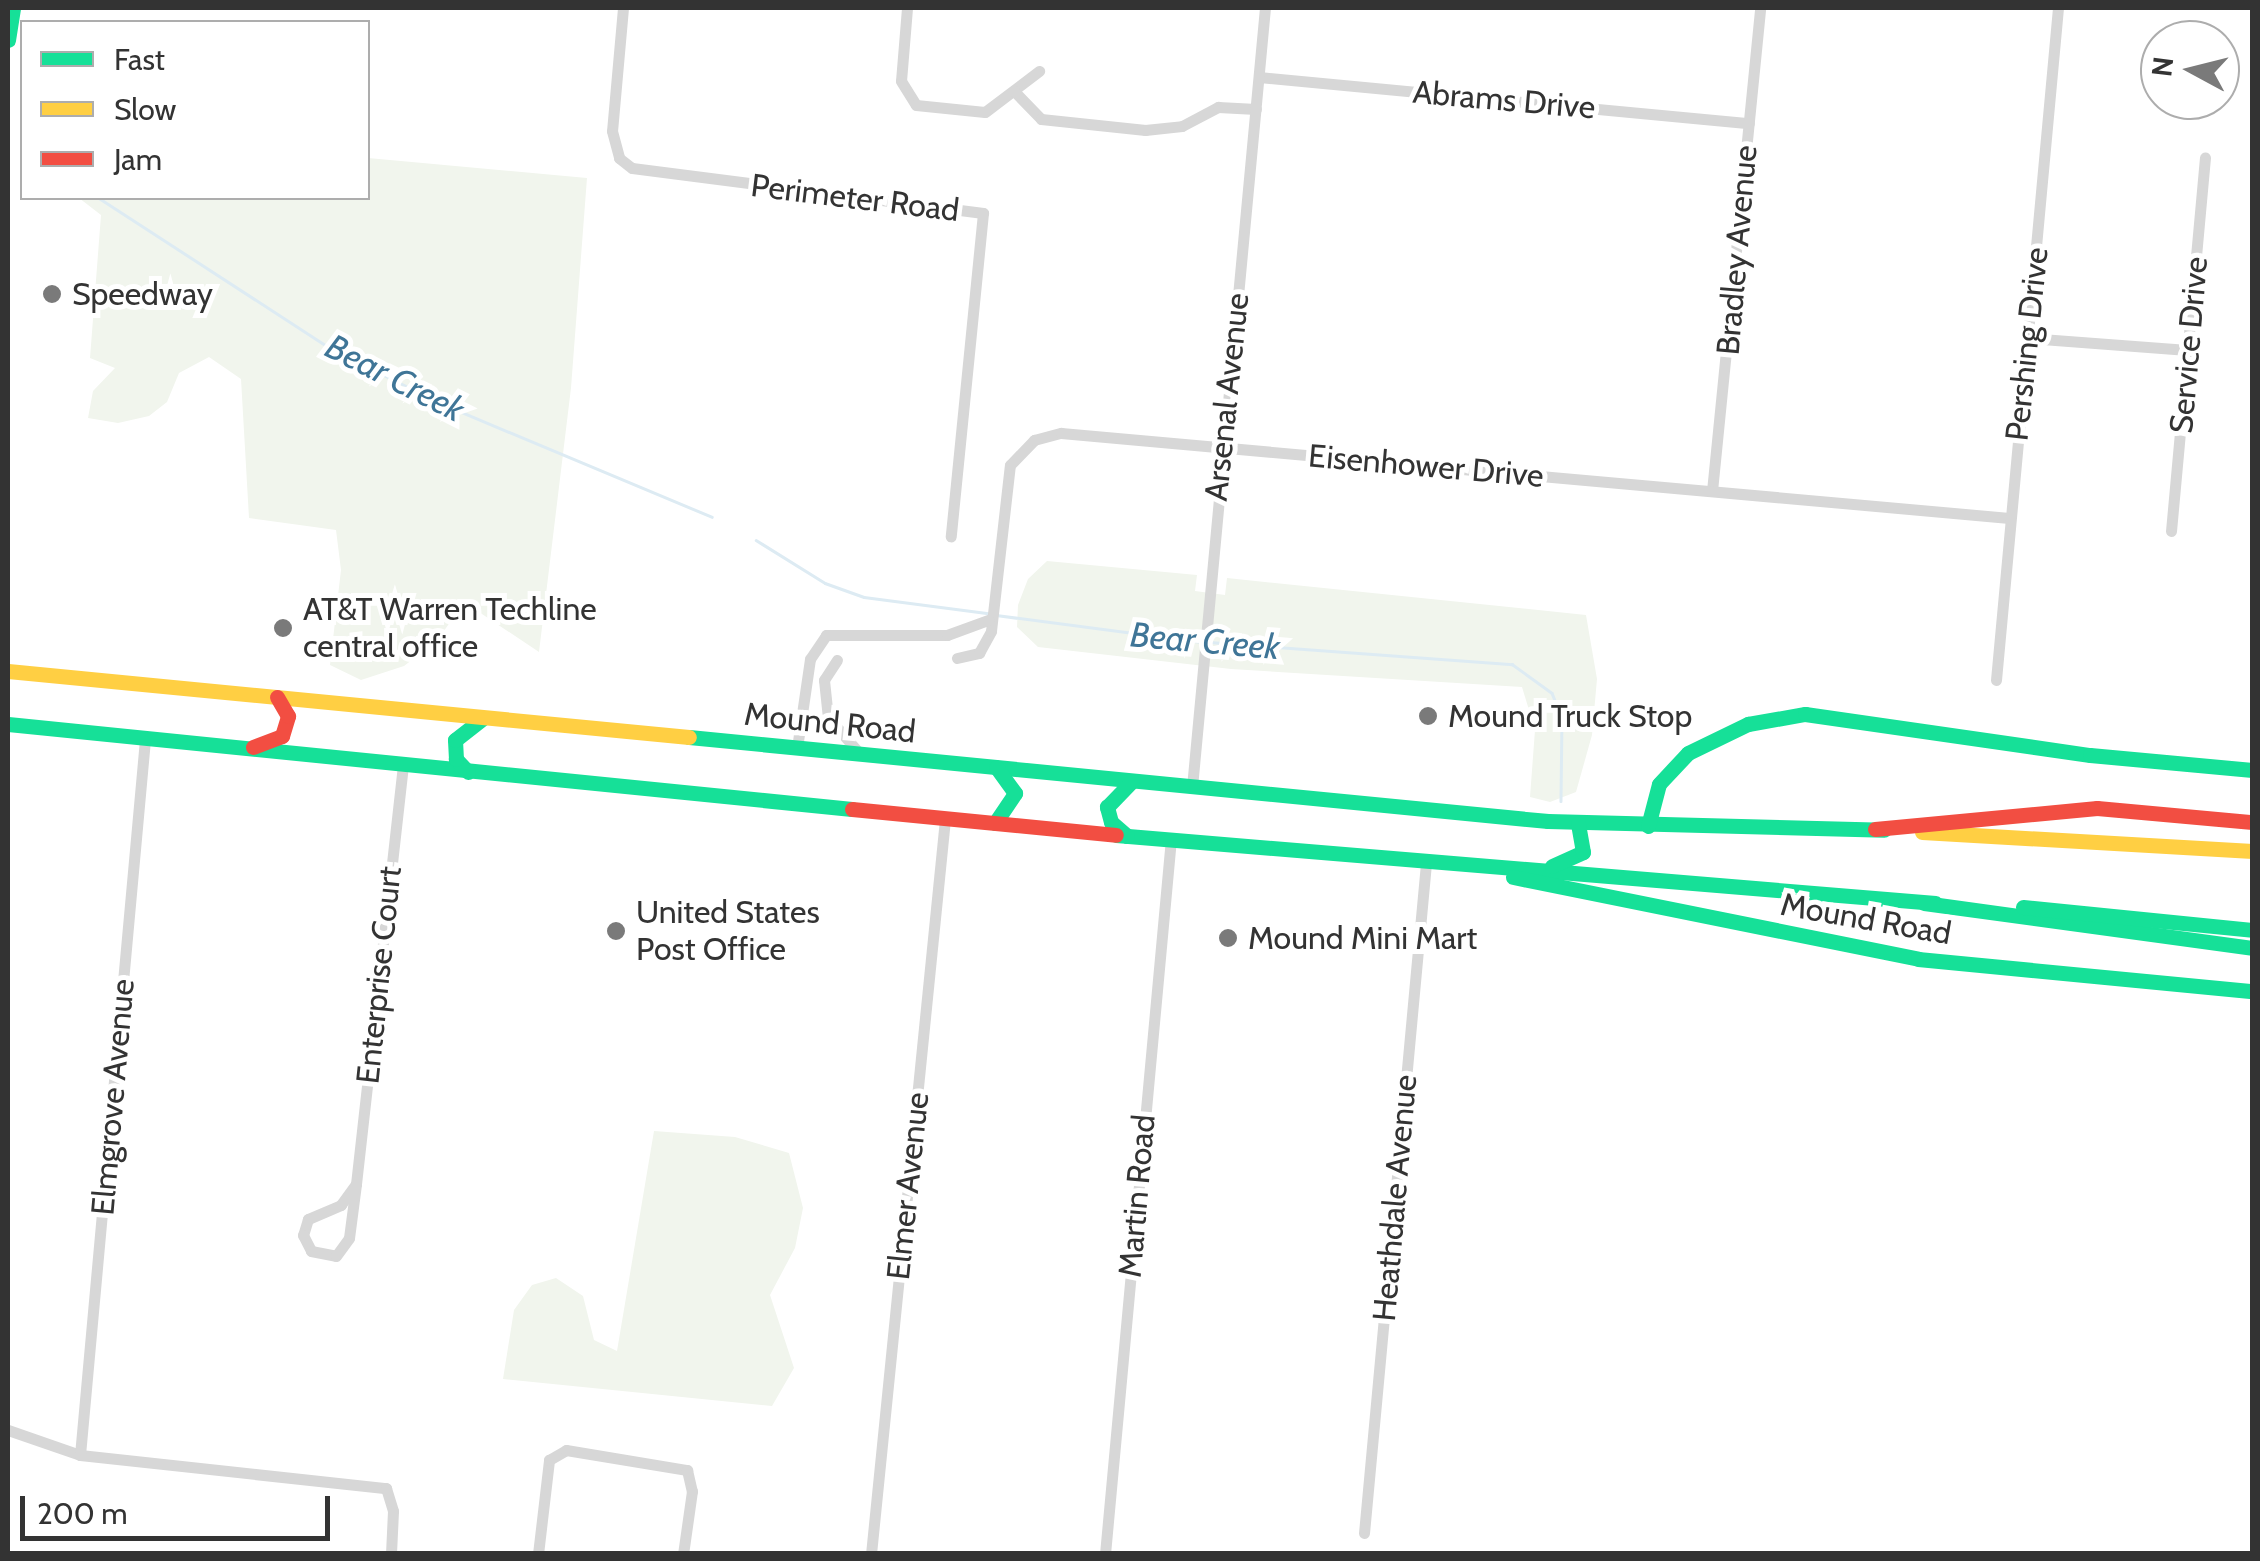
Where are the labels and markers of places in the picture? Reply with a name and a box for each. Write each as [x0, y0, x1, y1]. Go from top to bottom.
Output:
place label: Speedway [72, 275, 213, 313]
marker: Speedway [41, 283, 63, 305]
place label: AT&T Warren Techline central office [303, 591, 597, 666]
marker: AT&T Warren Techline central office [272, 617, 294, 639]
place label: Mound Truck Stop [1448, 697, 1692, 735]
marker: Mound Truck Stop [1417, 705, 1439, 727]
place label: United States Post Office [636, 894, 820, 969]
place label: Mound Mini Mart [1248, 919, 1477, 957]
marker: United States Post Office [605, 920, 627, 942]
marker: Mound Mini Mart [1217, 927, 1239, 949]

